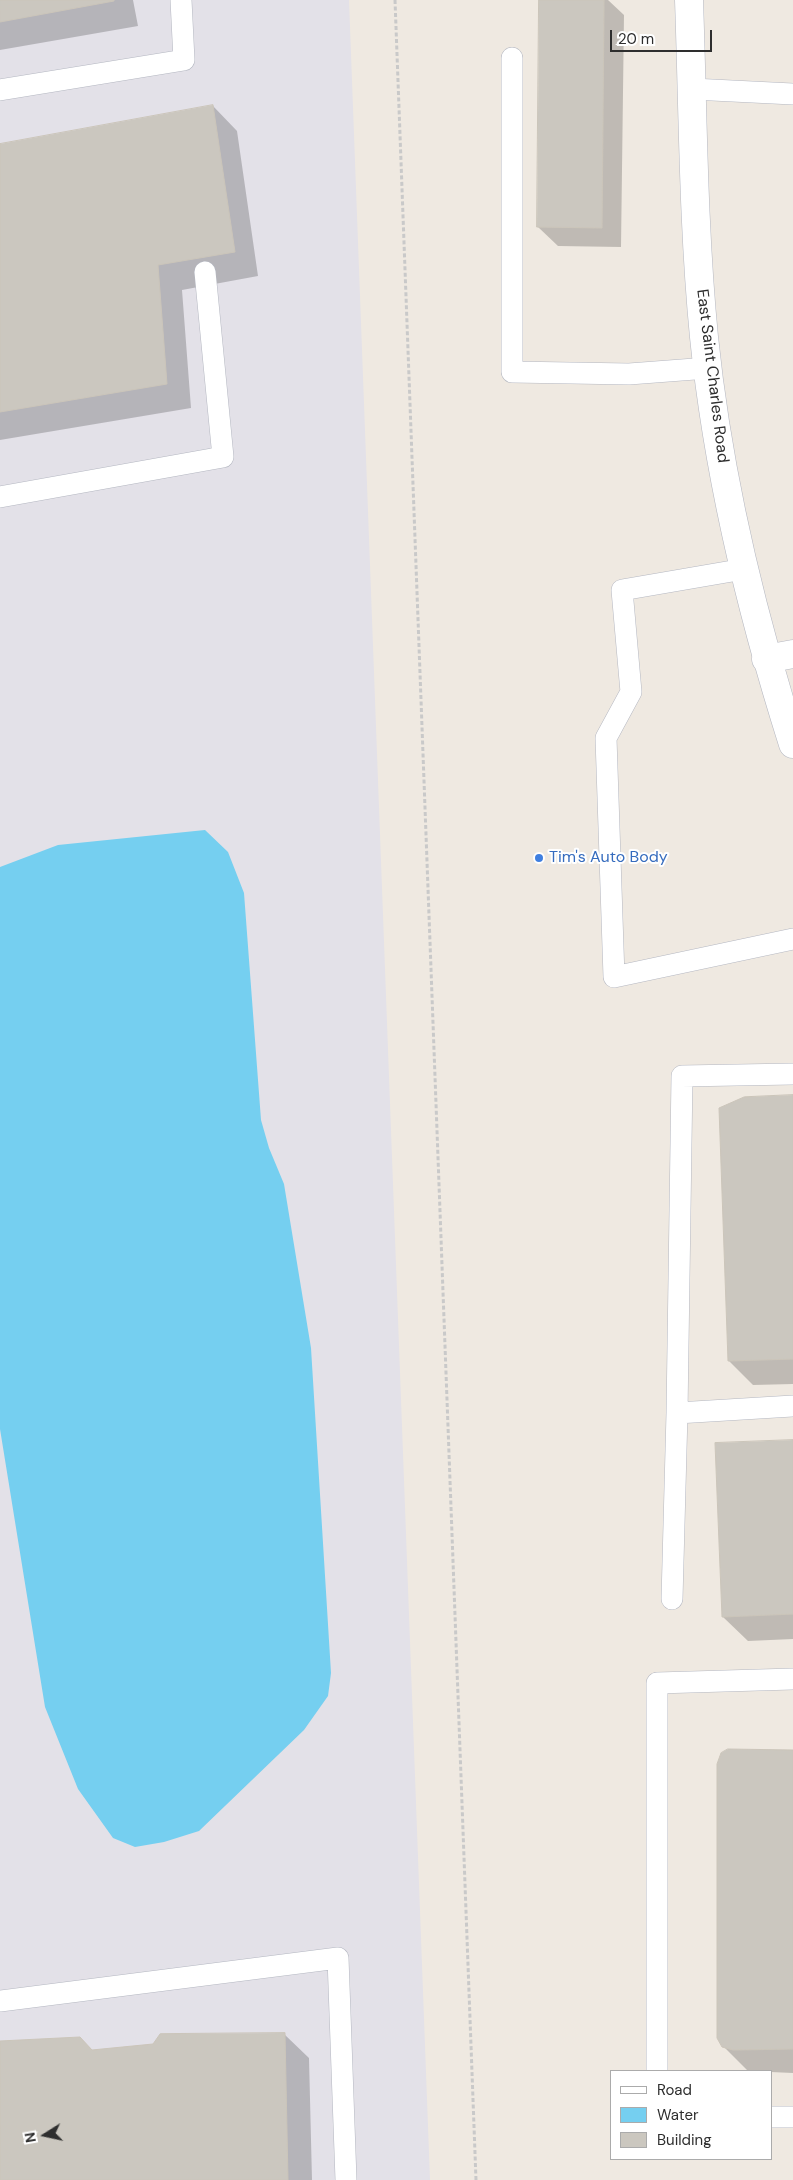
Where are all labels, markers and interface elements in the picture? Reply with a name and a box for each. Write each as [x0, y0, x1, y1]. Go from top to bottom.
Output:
scale bar [613, 20, 716, 52]
text: 20 m [618, 29, 654, 49]
street label: East Saint Charles Road [692, 288, 732, 464]
place label: Tim's Auto Body [549, 848, 668, 868]
marker: Tim's Auto Body [533, 852, 545, 864]
legend [610, 2070, 773, 2160]
text: Road [657, 2080, 692, 2100]
text: Water [657, 2105, 698, 2125]
north arrow [20, 2110, 70, 2160]
text: Building [657, 2130, 712, 2150]
text: N [20, 2131, 40, 2144]

